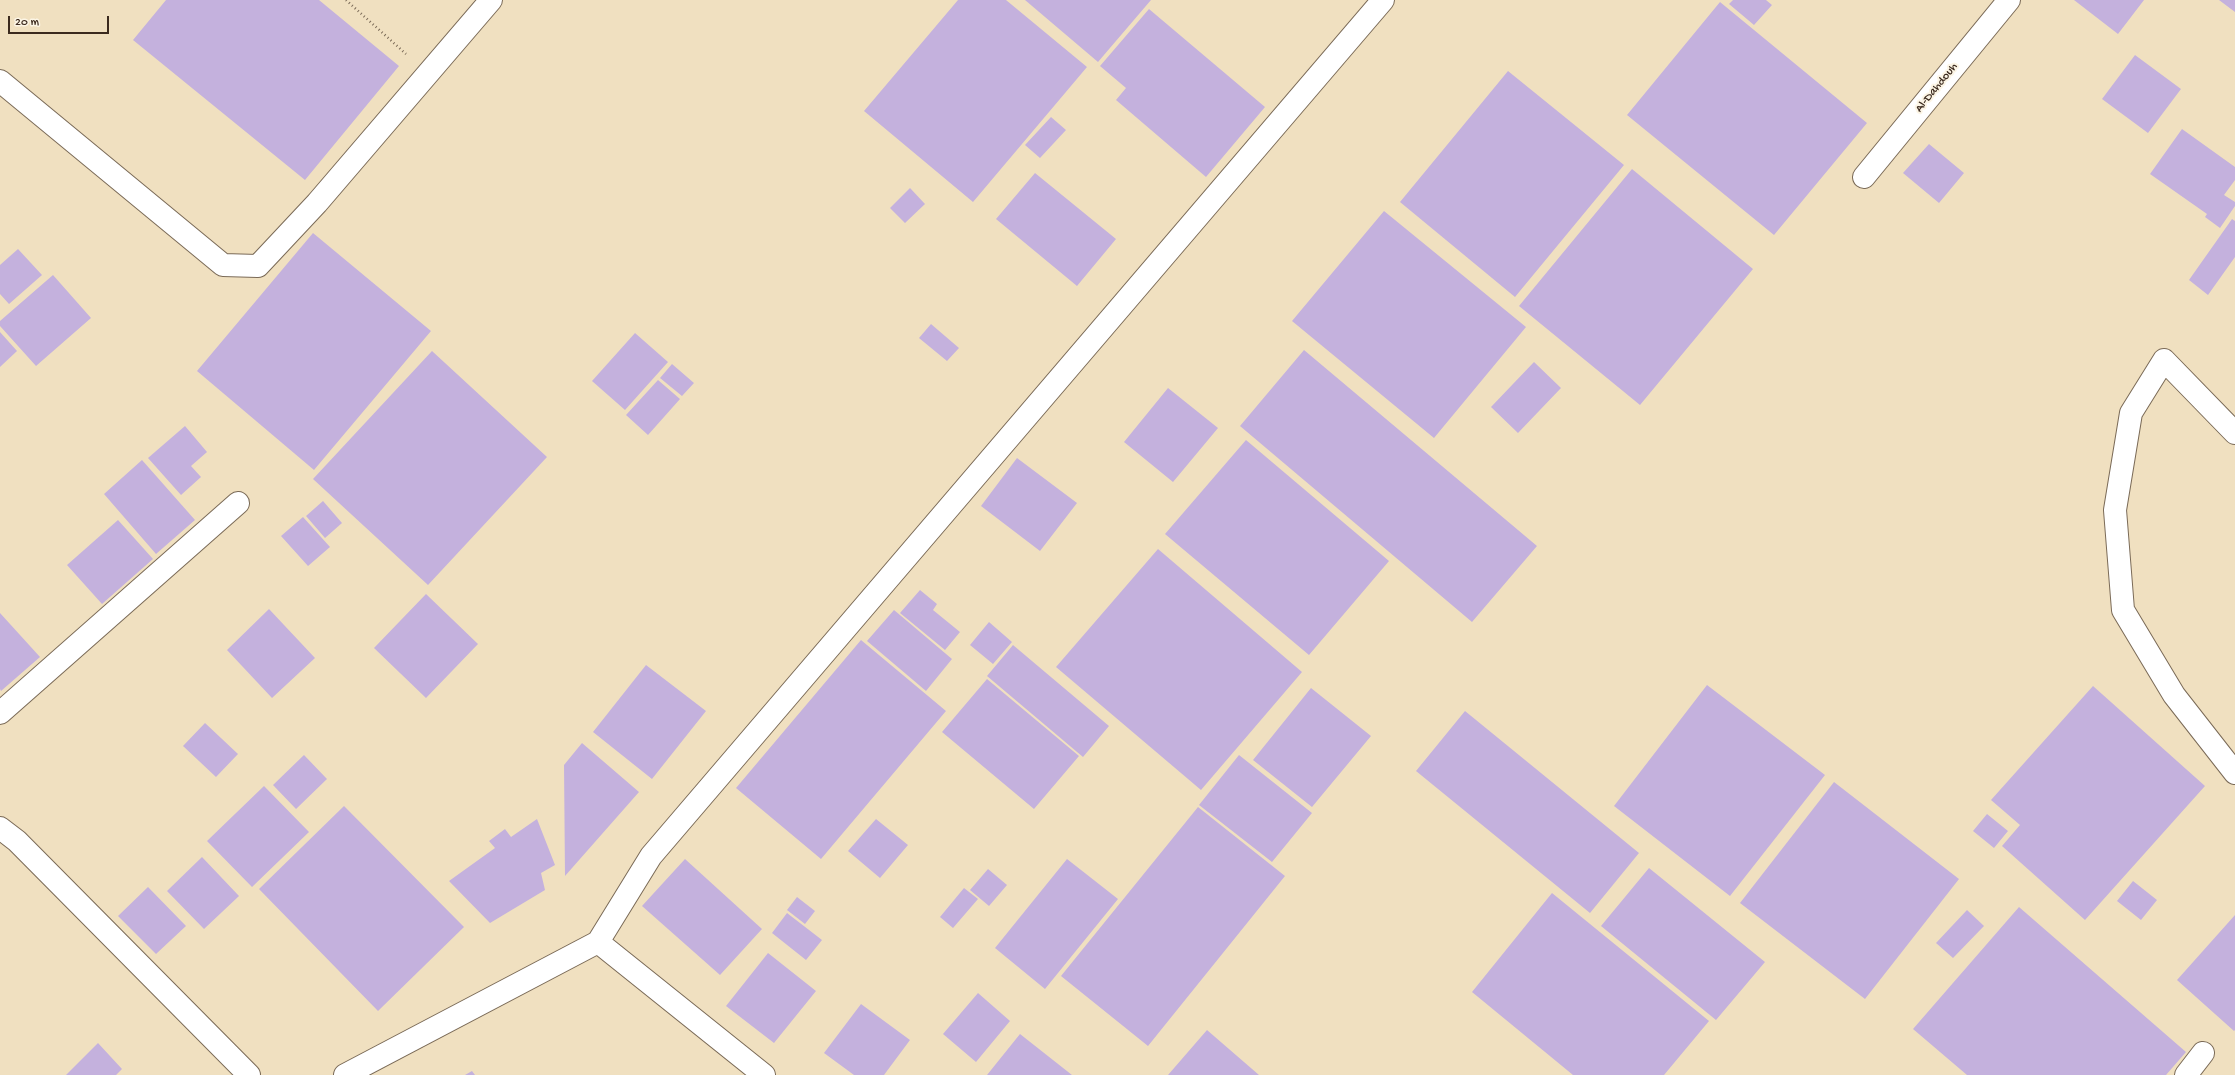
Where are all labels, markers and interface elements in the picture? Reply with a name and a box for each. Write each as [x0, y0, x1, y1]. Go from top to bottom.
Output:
scale bar [10, 8, 111, 34]
text: 20 m [15, 16, 39, 30]
street label: Al-Dahdouh [1913, 60, 1961, 116]

